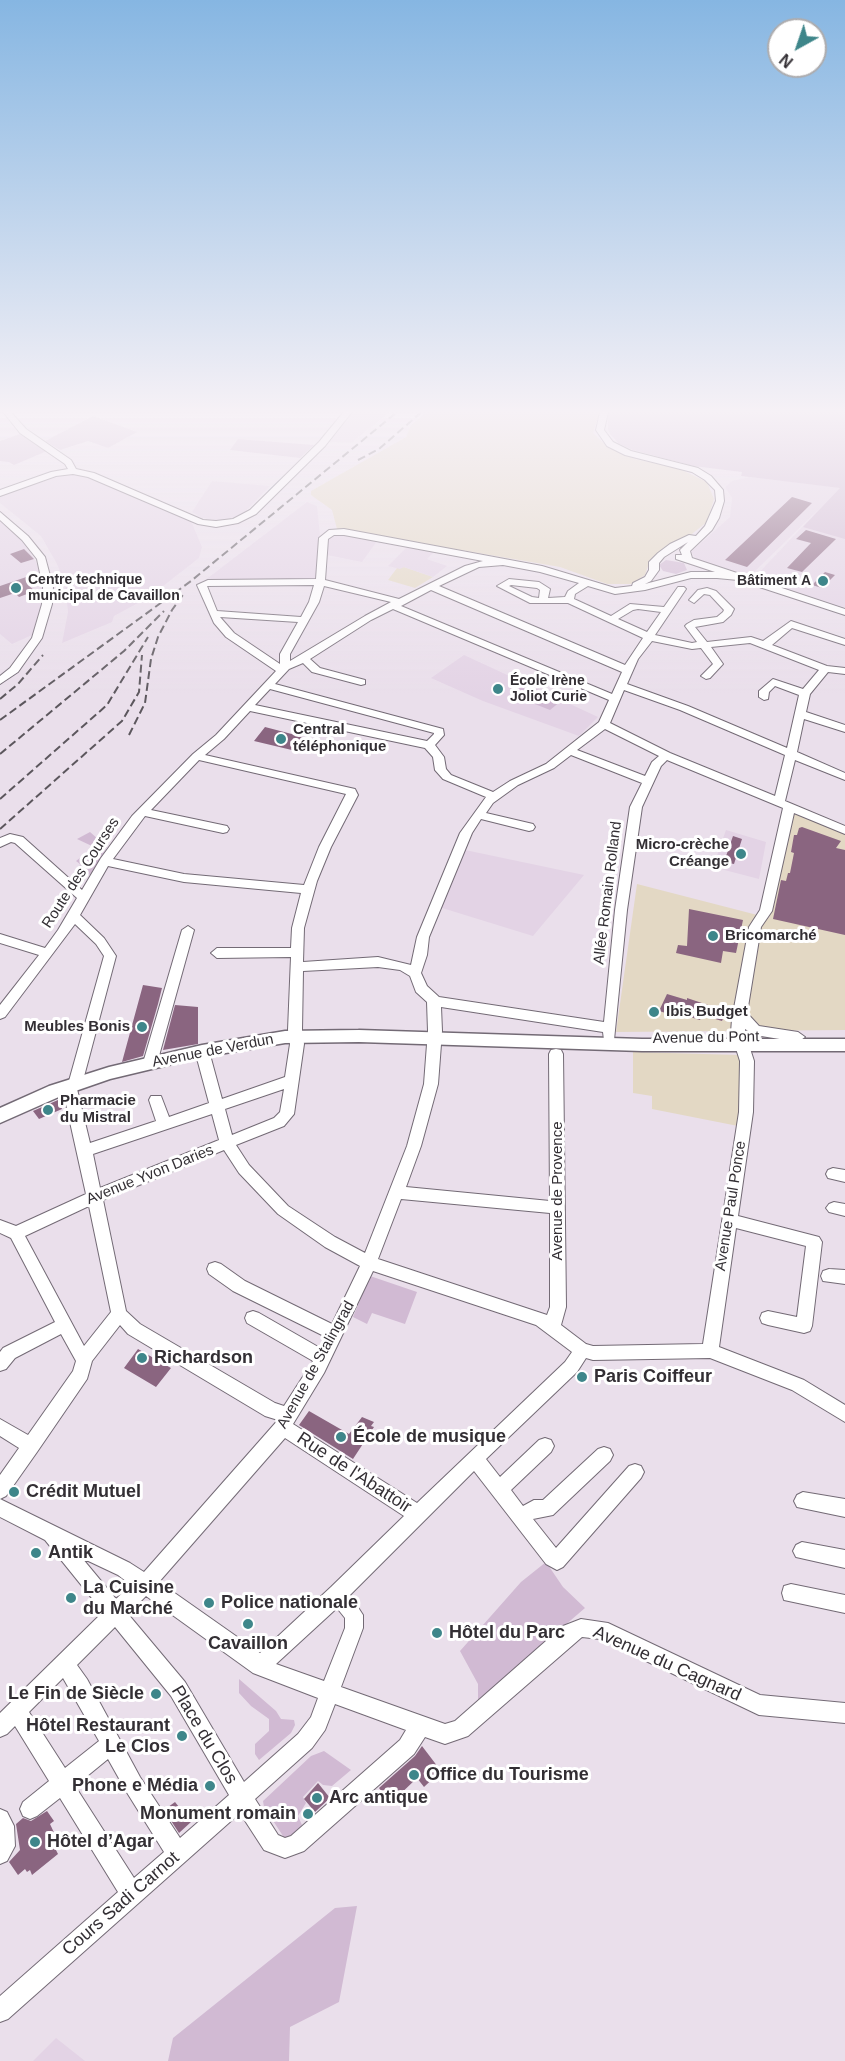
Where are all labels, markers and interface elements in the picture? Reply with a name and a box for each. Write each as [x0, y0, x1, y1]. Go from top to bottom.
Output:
north arrow [767, 18, 827, 78]
text: N [777, 50, 796, 71]
place label: Centre technique municipal de Cavaillon [28, 572, 180, 604]
place label: Bâtiment A [737, 573, 811, 589]
marker: Bâtiment A [816, 574, 830, 588]
marker: Centre technique municipal de Cavaillon [9, 581, 23, 595]
place label: École Irène Joliot Curie [510, 673, 587, 706]
marker: École Irène Joliot Curie [491, 682, 505, 696]
place label: Central téléphonique [293, 721, 386, 756]
marker: Central téléphonique [274, 732, 288, 746]
street label: Route des Courses [38, 814, 124, 932]
street label: Allée Romain Rolland [590, 820, 626, 966]
place label: Micro-crèche Créange [636, 836, 729, 871]
marker: Micro-crèche Créange [734, 847, 748, 861]
place label: Bricomarché [725, 927, 817, 945]
marker: Bricomarché [706, 929, 720, 943]
place label: Ibis Budget [666, 1003, 748, 1021]
marker: Ibis Budget [647, 1005, 661, 1019]
place label: Meubles Bonis [24, 1018, 130, 1036]
marker: Meubles Bonis [135, 1020, 149, 1034]
street label: Avenue du Pont [653, 1028, 759, 1048]
street label: Avenue de Verdun [151, 1030, 275, 1072]
place label: Pharmacie du Mistral [60, 1092, 136, 1127]
marker: Pharmacie du Mistral [41, 1103, 55, 1117]
street label: Avenue de Provence [549, 1122, 567, 1260]
street label: Avenue Paul Ponce [712, 1140, 750, 1272]
street label: Avenue Yvon Daries [84, 1141, 216, 1209]
street label: Avenue de Stalingrad [273, 1298, 359, 1432]
place label: Richardson [154, 1347, 253, 1369]
marker: Richardson [135, 1351, 149, 1365]
place label: Paris Coiffeur [594, 1366, 712, 1388]
marker: Paris Coiffeur [575, 1370, 589, 1384]
place label: École de musique [353, 1426, 506, 1448]
street label: Rue de l'Abattoir [293, 1428, 415, 1518]
marker: École de musique [334, 1430, 348, 1444]
place label: Crédit Mutuel [26, 1481, 141, 1503]
marker: Crédit Mutuel [7, 1485, 21, 1499]
place label: Antik [48, 1542, 93, 1564]
marker: Antik [29, 1546, 43, 1560]
place label: La Cuisine du Marché [83, 1577, 174, 1620]
marker: La Cuisine du Marché [64, 1591, 78, 1605]
place label: Police nationale [221, 1592, 358, 1614]
marker: Police nationale [202, 1596, 216, 1610]
marker: Cavaillon [241, 1617, 255, 1631]
place label: Hôtel du Parc [449, 1622, 565, 1644]
street label: Avenue du Cagnard [590, 1622, 744, 1706]
marker: Hôtel du Parc [430, 1626, 444, 1640]
place label: Cavaillon [208, 1633, 288, 1655]
street label: Place du Clos [166, 1682, 242, 1788]
place label: Le Fin de Siècle [8, 1683, 144, 1705]
marker: Le Fin de Siècle [149, 1687, 163, 1701]
place label: Hôtel Restaurant Le Clos [26, 1715, 170, 1758]
marker: Hôtel Restaurant Le Clos [175, 1729, 189, 1743]
place label: Office du Tourisme [426, 1764, 589, 1786]
marker: Office du Tourisme [407, 1768, 421, 1782]
place label: Phone e Média [72, 1775, 198, 1797]
marker: Phone e Média [203, 1779, 217, 1793]
place label: Arc antique [329, 1787, 428, 1809]
marker: Arc antique [310, 1791, 324, 1805]
place label: Monument romain [140, 1803, 296, 1825]
marker: Monument romain [301, 1807, 315, 1821]
place label: Hôtel d’Agar [47, 1831, 154, 1853]
marker: Hôtel d’Agar [28, 1835, 42, 1849]
street label: Cours Sadi Carnot [58, 1847, 184, 1961]

